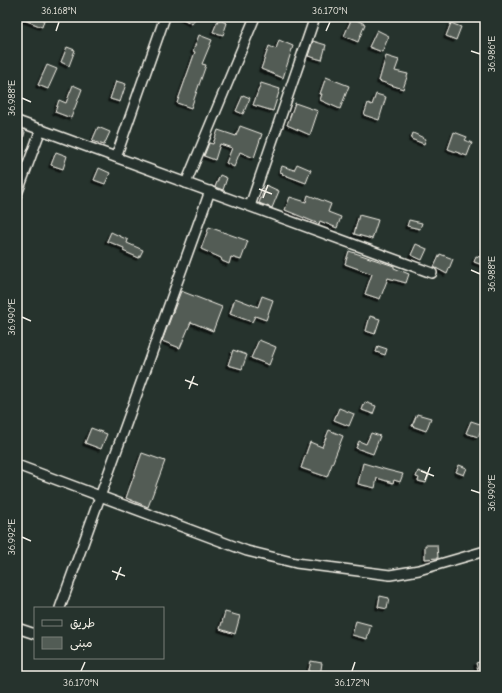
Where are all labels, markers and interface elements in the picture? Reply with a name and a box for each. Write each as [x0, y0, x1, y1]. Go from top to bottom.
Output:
text: 36.168°N [41, 5, 77, 17]
text: 36.170°N [312, 5, 348, 17]
text: 36.986°E [486, 36, 498, 72]
text: 36.988°E [6, 80, 18, 116]
text: 36.988°E [486, 256, 498, 292]
text: 36.990°E [6, 298, 18, 336]
text: 36.990°E [486, 474, 498, 512]
text: 36.992°E [6, 519, 18, 555]
legend [34, 607, 164, 659]
text: طريق [70, 616, 95, 630]
text: مبنى [70, 636, 93, 651]
text: 36.170°N [63, 677, 99, 689]
text: 36.172°N [335, 677, 369, 689]

